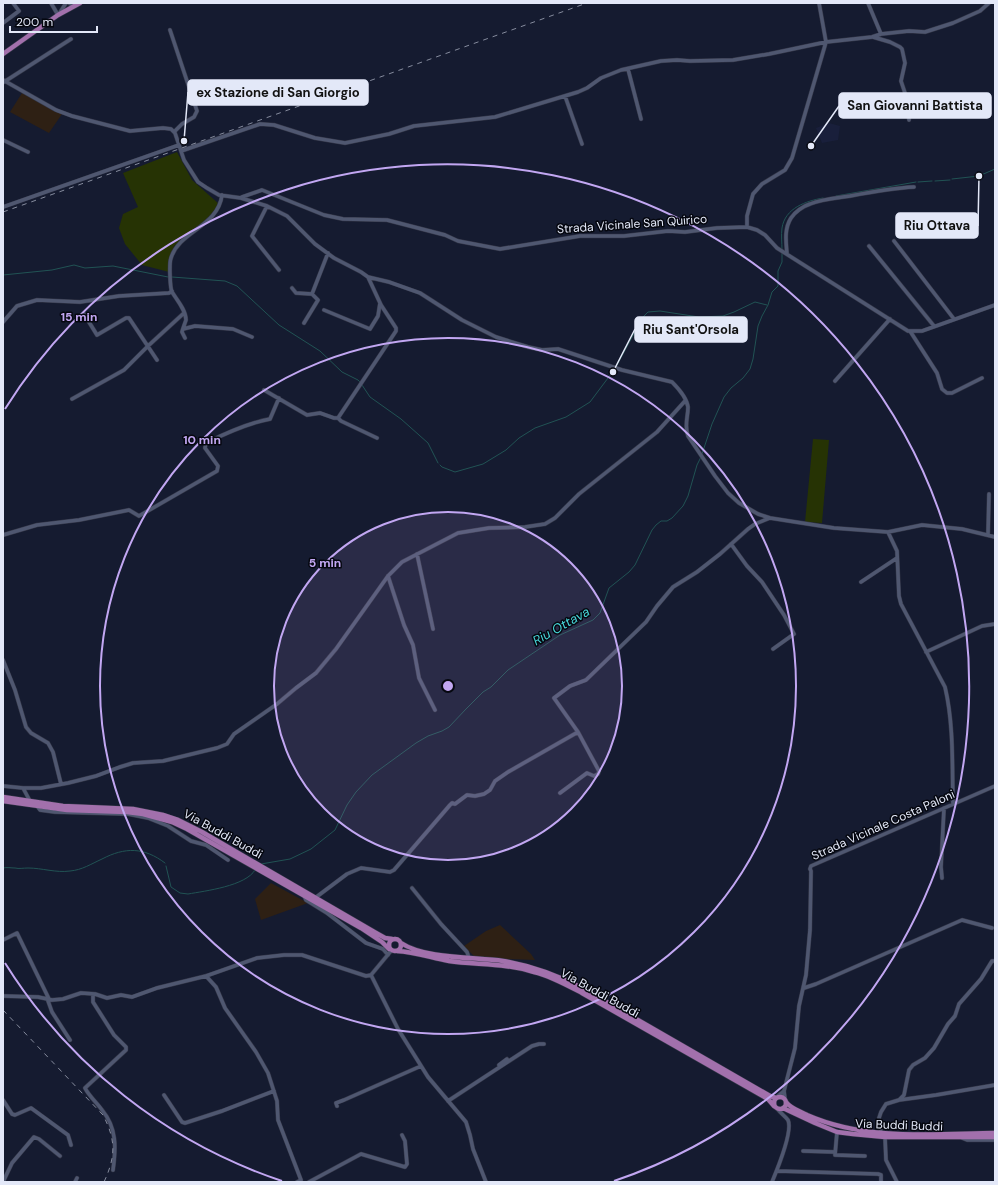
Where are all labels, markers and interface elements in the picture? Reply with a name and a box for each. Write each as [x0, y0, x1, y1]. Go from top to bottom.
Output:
scale bar [10, 8, 97, 34]
text: 200 m [16, 14, 53, 30]
callout: ex Stazione di San Giorgio [188, 80, 368, 105]
text: ex Stazione di San Giorgio [196, 84, 360, 101]
callout: San Giovanni Battista [839, 93, 991, 118]
text: San Giovanni Battista [847, 97, 983, 114]
street label: Strada Vicinale San Quirico [556, 211, 708, 237]
callout: Riu Ottava [896, 213, 978, 238]
text: Riu Ottava [904, 217, 970, 234]
text: 15 min [61, 309, 97, 325]
callout: Riu Sant'Orsola [635, 317, 747, 342]
text: Riu Sant'Orsola [643, 321, 739, 338]
text: 10 min [183, 432, 221, 448]
text: 5 min [309, 555, 341, 571]
water label: Riu Ottava [529, 603, 593, 649]
centre of rings [441, 679, 455, 693]
street label: Strada Vicinale Costa Paloni [809, 786, 957, 864]
street label: Via Buddi Buddi [181, 806, 265, 862]
street label: Via Buddi Buddi [558, 965, 642, 1021]
street label: Via Buddi Buddi [855, 1115, 943, 1135]

